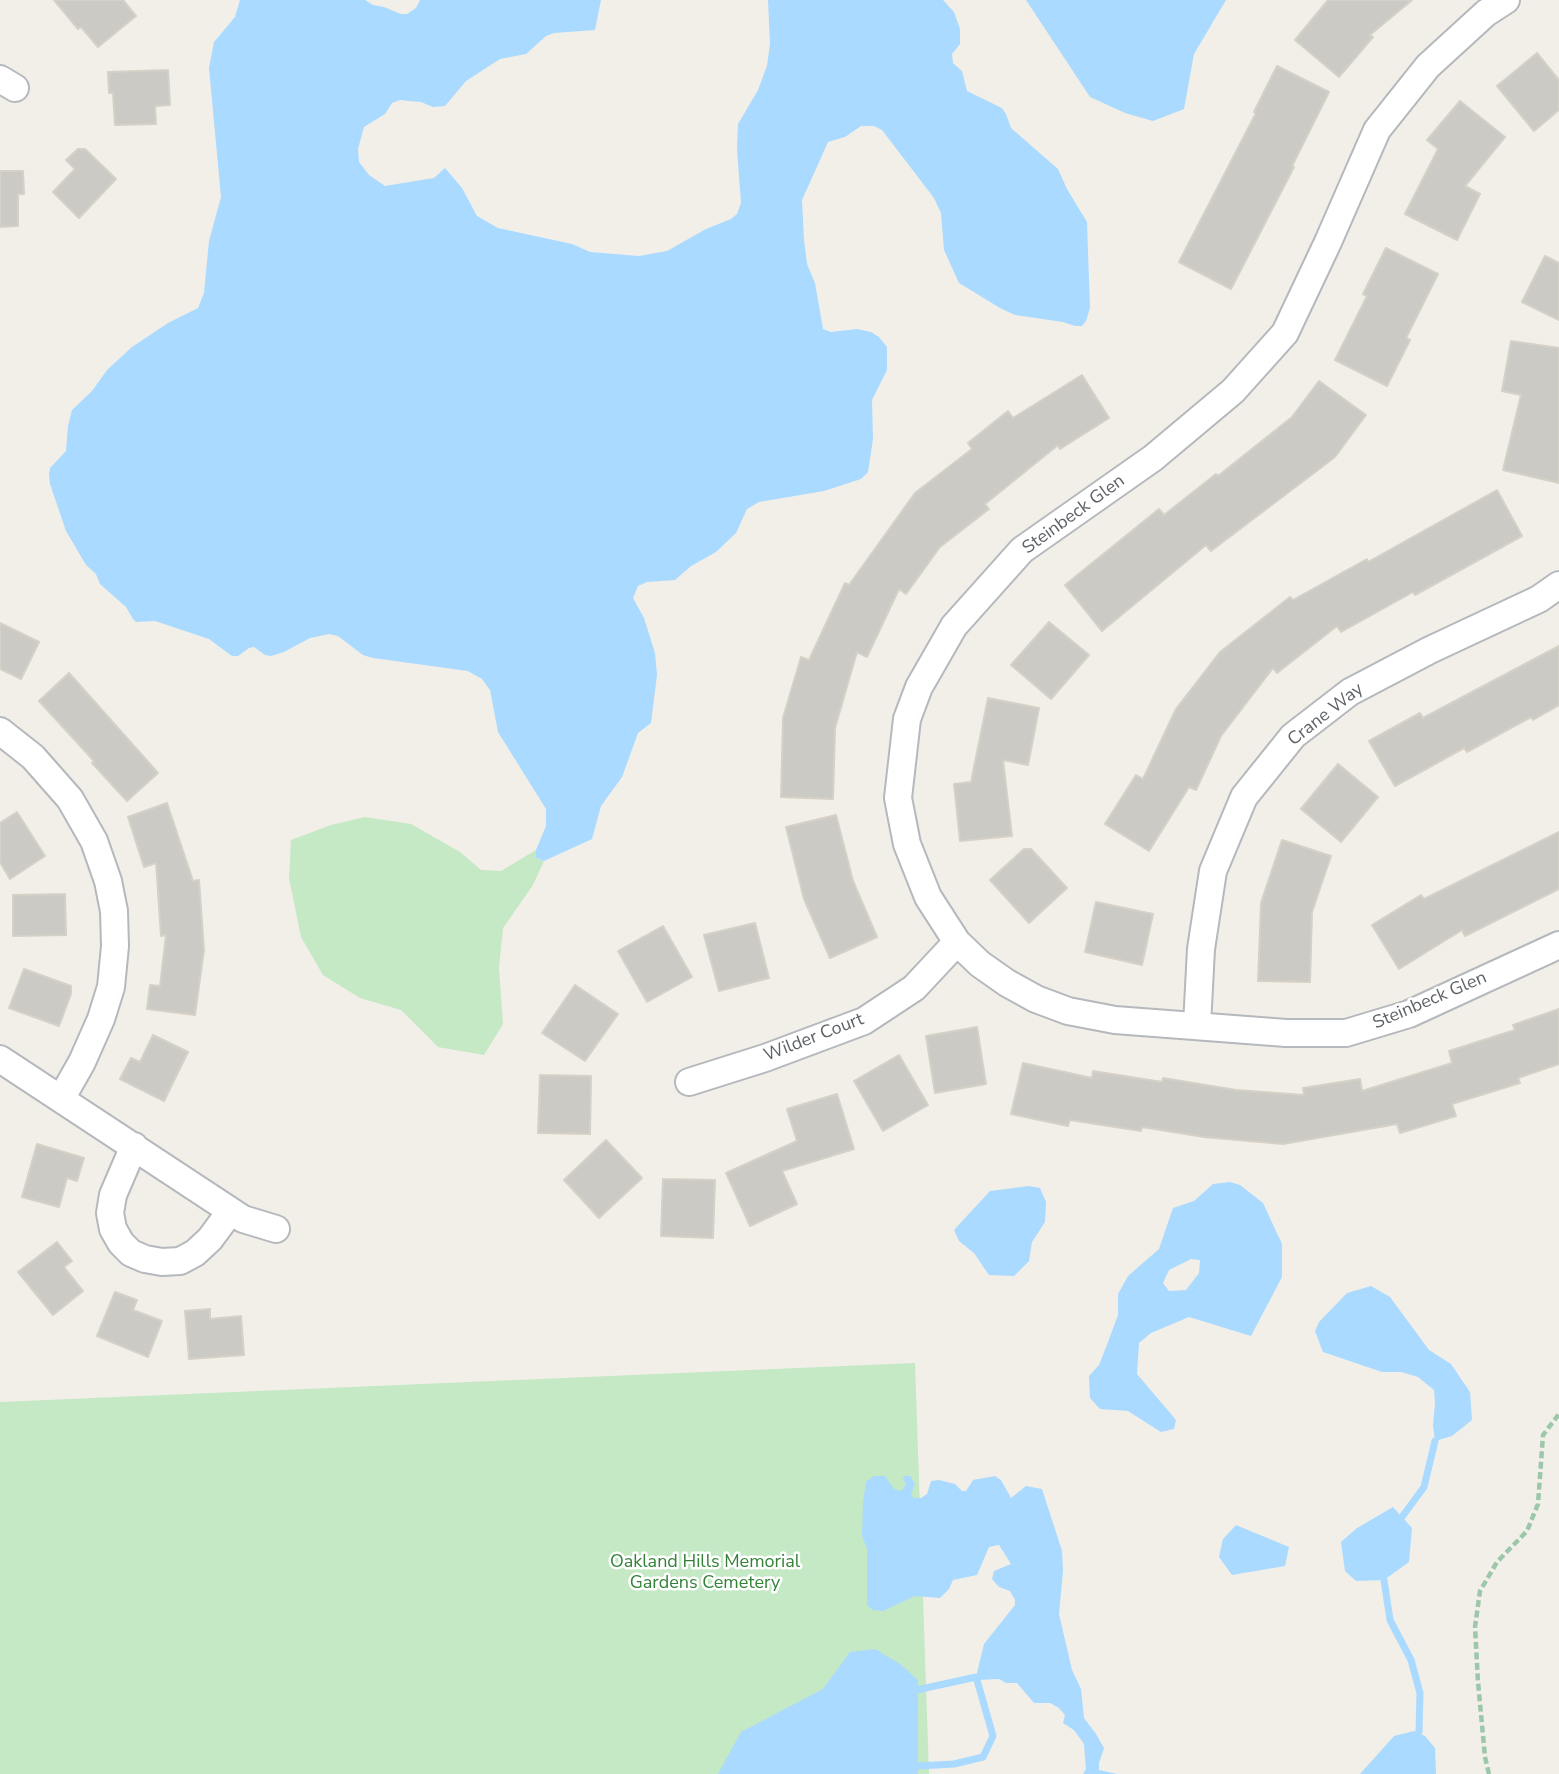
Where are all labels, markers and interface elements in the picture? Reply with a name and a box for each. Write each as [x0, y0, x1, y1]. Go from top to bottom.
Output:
street label: Steinbeck Glen [1019, 471, 1129, 559]
street label: Crane Way [1284, 679, 1368, 751]
street label: Steinbeck Glen [1370, 967, 1490, 1035]
street label: Wilder Court [761, 1009, 867, 1067]
park label: Oakland Hills Memorial Gardens Cemetery [610, 1552, 800, 1594]

